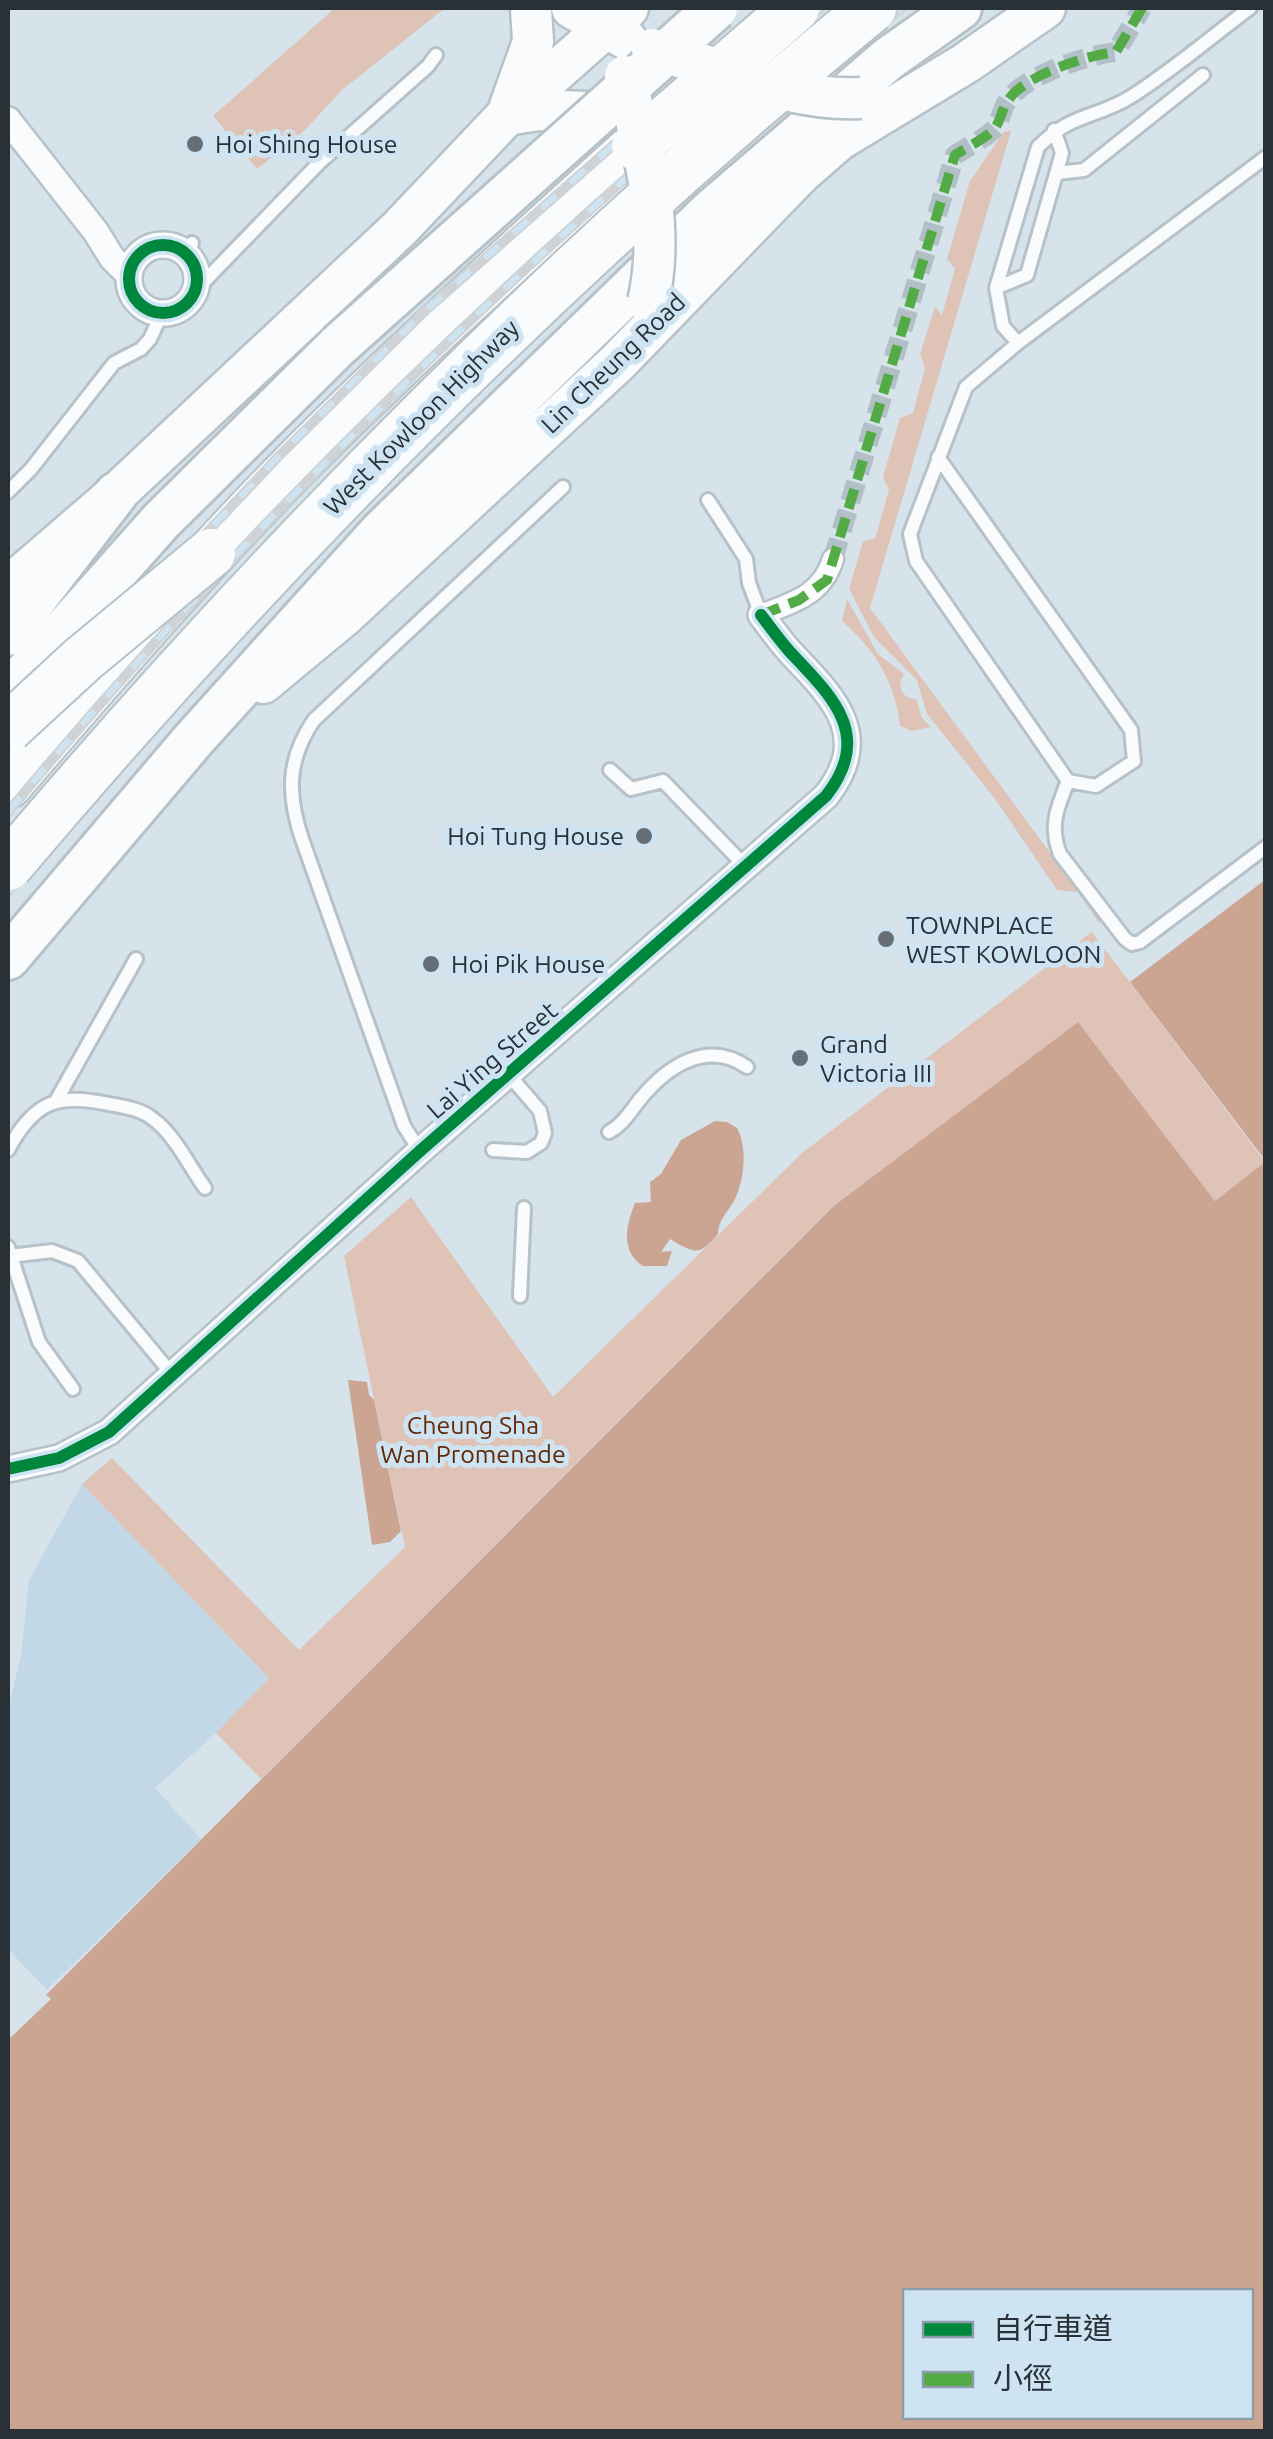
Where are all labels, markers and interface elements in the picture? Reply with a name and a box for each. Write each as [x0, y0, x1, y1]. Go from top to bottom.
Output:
place label: Hoi Shing House [215, 130, 398, 158]
marker: Hoi Shing House [184, 133, 206, 155]
street label: Lin Cheung Road [535, 287, 691, 439]
street label: West Kowloon Highway [318, 314, 524, 520]
place label: Hoi Tung House [447, 822, 624, 850]
marker: Hoi Tung House [633, 825, 655, 847]
place label: TOWNPLACE WEST KOWLOON [906, 911, 1101, 968]
marker: TOWNPLACE WEST KOWLOON [875, 928, 897, 950]
place label: Hoi Pik House [451, 950, 605, 978]
marker: Hoi Pik House [420, 953, 442, 975]
street label: Lai Ying Street [421, 996, 563, 1124]
place label: Grand Victoria III [820, 1030, 932, 1087]
marker: Grand Victoria III [789, 1047, 811, 1069]
park label: Cheung Sha Wan Promenade [380, 1411, 566, 1468]
legend [903, 2289, 1253, 2419]
text: 自行車道 [993, 2311, 1113, 2345]
text: 小徑 [993, 2361, 1053, 2395]

